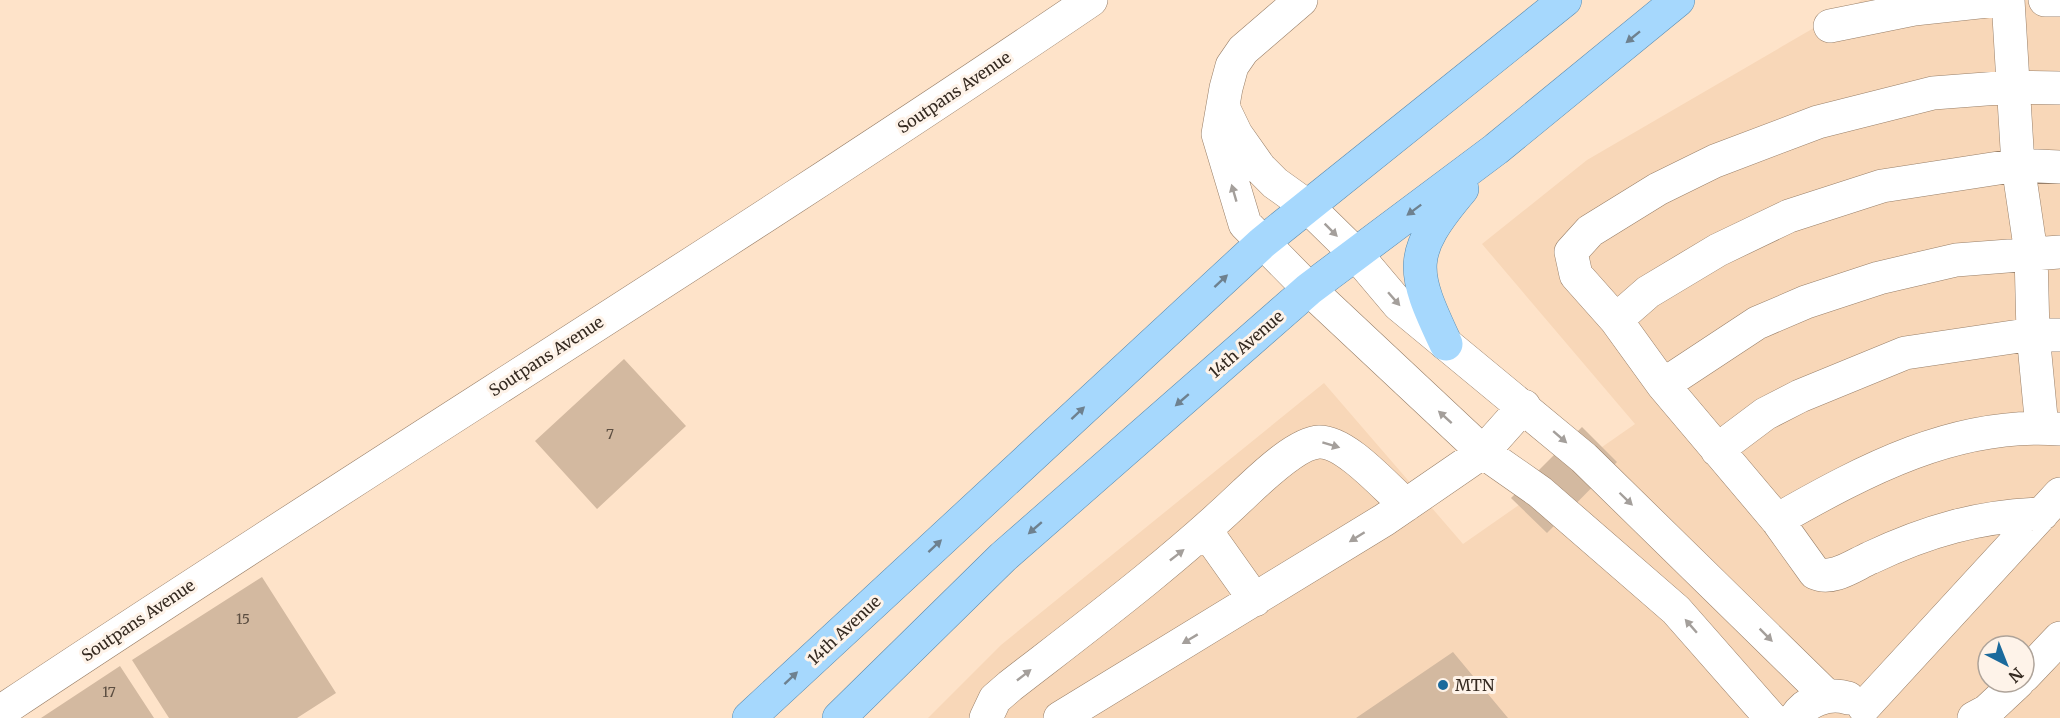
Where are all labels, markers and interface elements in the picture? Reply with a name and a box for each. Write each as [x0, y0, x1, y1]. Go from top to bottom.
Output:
one-way arrow [1626, 30, 1641, 43]
street label: Soutpans Avenue [894, 47, 1014, 137]
one-way arrow [1229, 184, 1238, 202]
one-way arrow [1407, 204, 1422, 216]
one-way arrow [1324, 223, 1339, 237]
one-way arrow [1213, 275, 1228, 288]
one-way arrow [1387, 291, 1400, 307]
street label: 14th Avenue [1204, 306, 1288, 382]
street label: Soutpans Avenue [485, 312, 607, 400]
one-way arrow [1175, 393, 1190, 406]
one-way arrow [1070, 407, 1084, 421]
one-way arrow [1437, 410, 1452, 424]
house number: 7 [606, 425, 614, 443]
one-way arrow [1552, 430, 1568, 443]
one-way arrow [1322, 441, 1340, 450]
one-way arrow [1619, 491, 1633, 505]
one-way arrow [1027, 522, 1043, 535]
one-way arrow [1348, 532, 1365, 543]
one-way arrow [927, 539, 942, 553]
one-way arrow [1169, 548, 1185, 561]
street label: Soutpans Avenue [78, 575, 198, 665]
street label: 14th Avenue [803, 591, 885, 669]
house number: 15 [236, 610, 250, 628]
one-way arrow [1684, 619, 1698, 634]
one-way arrow [1758, 628, 1773, 642]
one-way arrow [1182, 633, 1198, 644]
north arrow [1976, 634, 2036, 694]
text: N [2004, 663, 2027, 687]
one-way arrow [1016, 669, 1032, 682]
one-way arrow [784, 671, 799, 685]
place label: MTN [1455, 675, 1495, 695]
marker: MTN [1436, 678, 1450, 692]
house number: 17 [102, 683, 116, 701]

